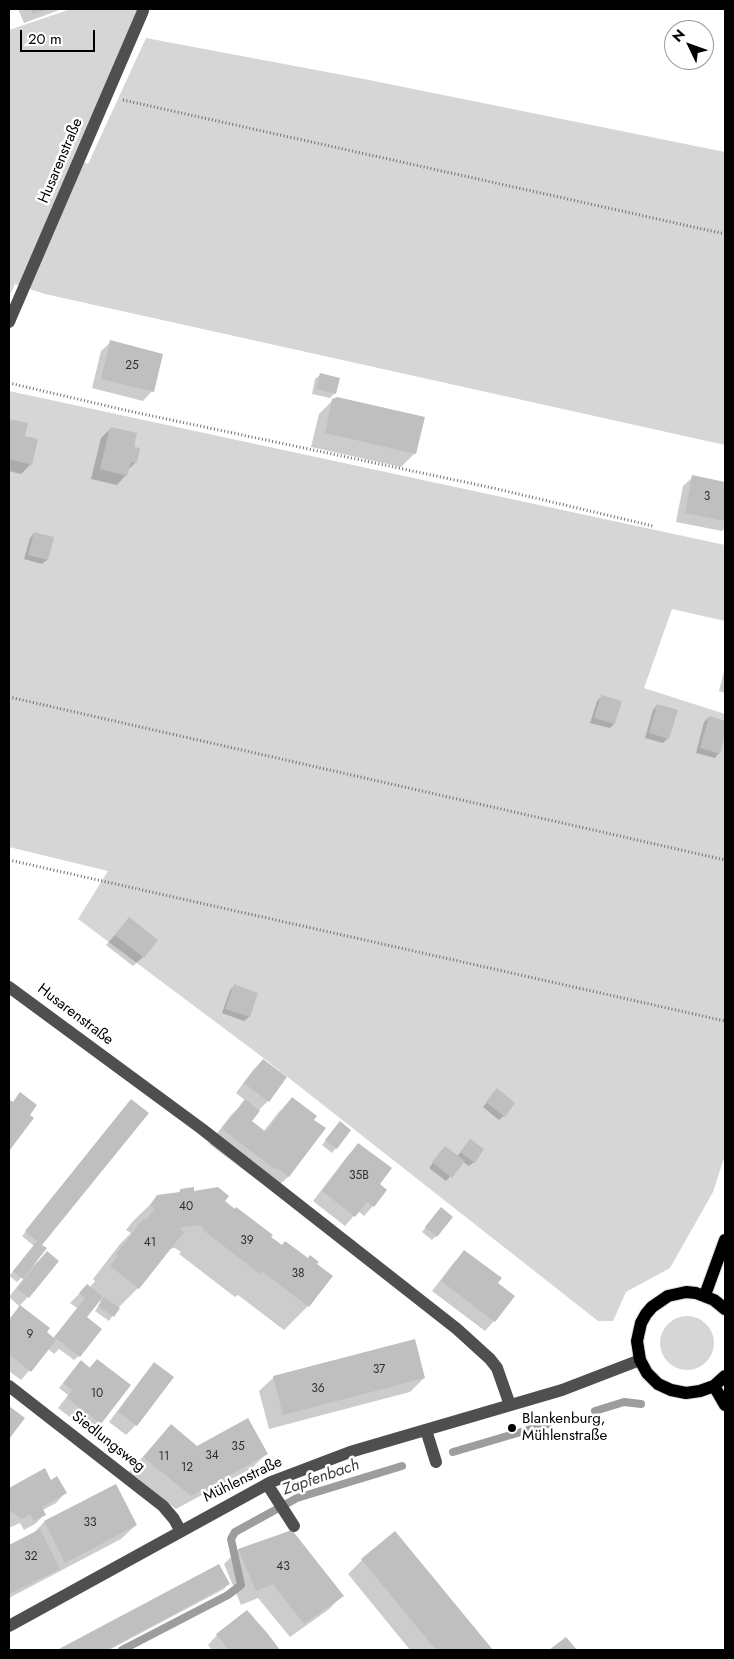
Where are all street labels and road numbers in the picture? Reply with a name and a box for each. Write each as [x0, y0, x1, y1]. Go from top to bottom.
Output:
street label: Husarenstraße [35, 116, 87, 206]
street label: Husarenstraße [33, 981, 117, 1049]
street label: Siedlungsweg [68, 1408, 148, 1476]
street label: Mühlenstraße [201, 1453, 285, 1507]

